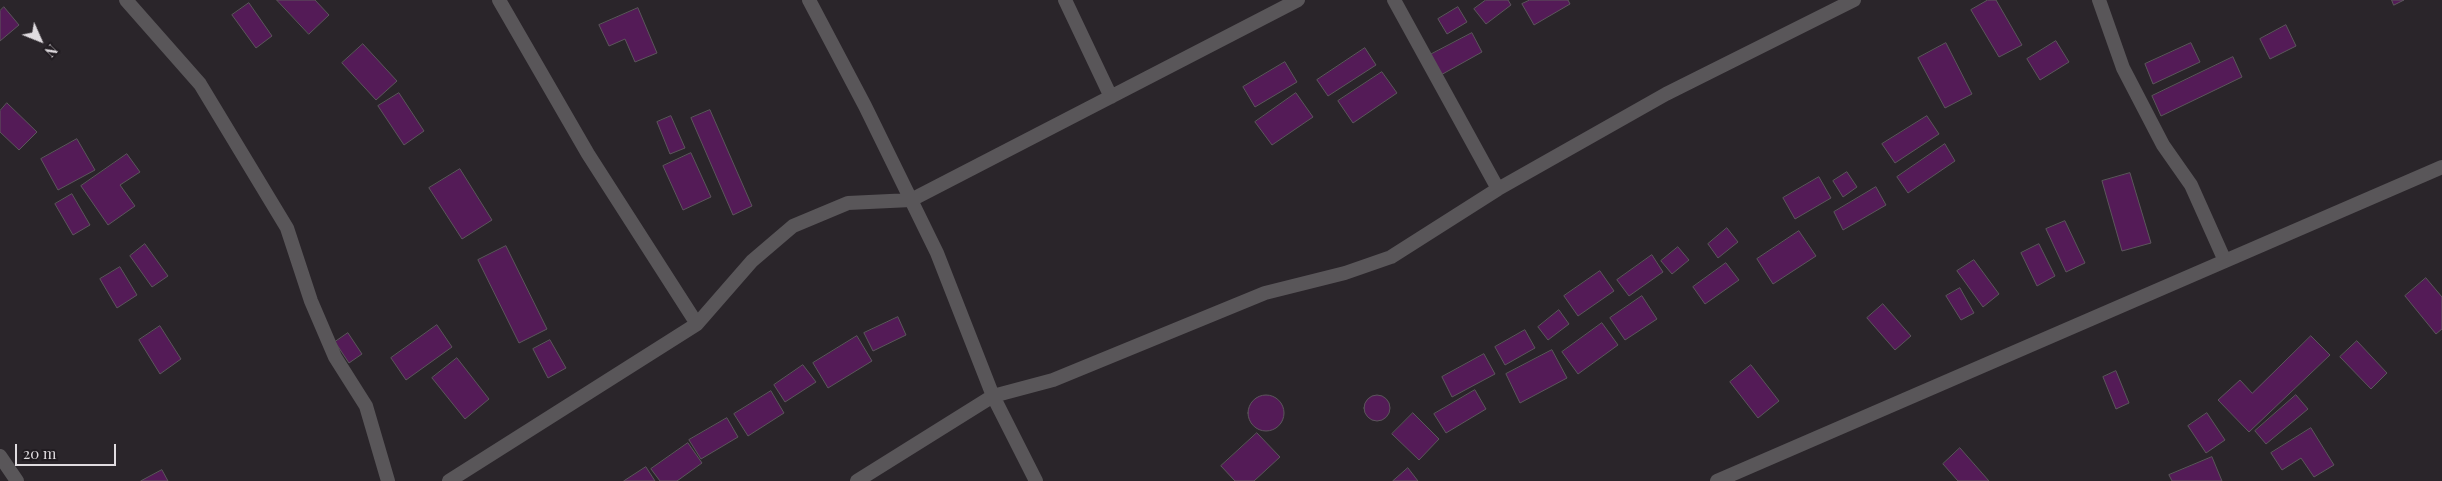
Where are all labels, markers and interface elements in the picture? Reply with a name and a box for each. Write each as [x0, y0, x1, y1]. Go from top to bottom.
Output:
north arrow [15, 15, 65, 65]
text: N [41, 41, 62, 61]
scale bar [18, 434, 119, 466]
text: 20 m [23, 443, 56, 463]

